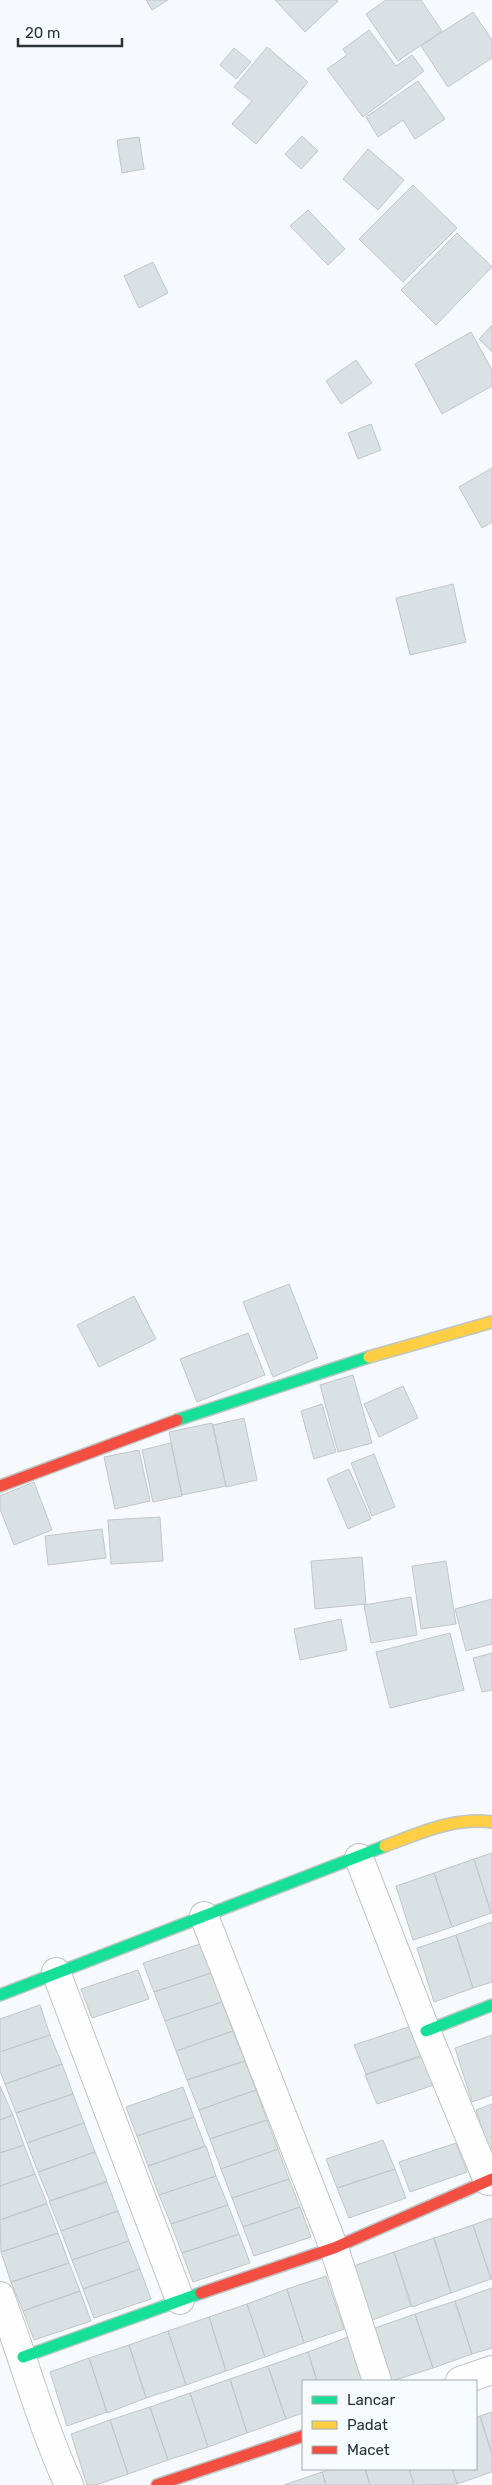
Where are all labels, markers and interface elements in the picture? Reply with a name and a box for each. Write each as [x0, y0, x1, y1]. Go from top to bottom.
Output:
scale bar [18, 15, 121, 47]
text: 20 m [25, 24, 60, 42]
legend [302, 2380, 477, 2470]
text: Lancar [347, 2391, 395, 2409]
text: Padat [347, 2416, 388, 2434]
text: Macet [347, 2441, 390, 2459]

